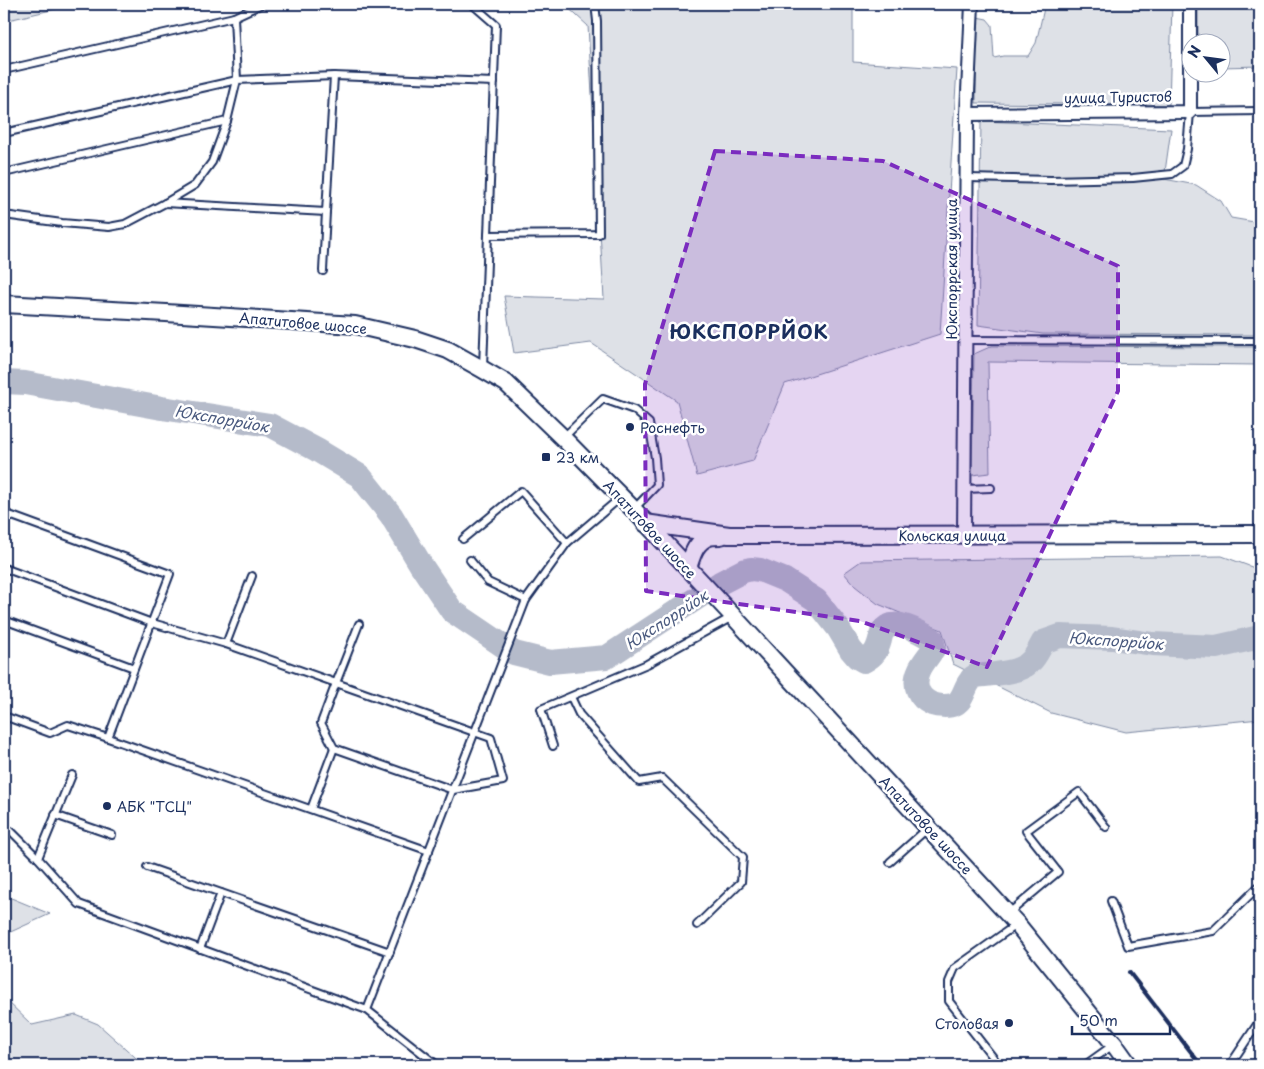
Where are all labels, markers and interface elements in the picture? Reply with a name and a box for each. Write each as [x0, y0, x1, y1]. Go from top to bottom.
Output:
north arrow [1182, 32, 1232, 82]
text: N [1182, 42, 1206, 61]
street label: улица Туристов [1064, 86, 1172, 108]
street label: Юкспоррская улица [941, 198, 962, 340]
street label: Апатитовое шоссе [238, 307, 368, 339]
district label: ЮКСПОРРЙОК [669, 317, 829, 345]
water label: Юкспоррйок [173, 398, 272, 438]
place label: Роснефть [640, 417, 705, 438]
marker: Роснефть [624, 421, 636, 433]
place label: 23 км [556, 447, 599, 468]
marker: 23 км [540, 451, 552, 463]
street label: Апатитовое шоссе [599, 475, 701, 583]
street label: Кольская улица [898, 525, 1006, 546]
water label: Юкспоррйок [620, 583, 713, 654]
water label: Юкспоррйок [1068, 625, 1165, 655]
street label: Апатитовое шоссе [875, 771, 977, 879]
place label: АБК "ТСЦ" [117, 796, 192, 817]
marker: АБК "ТСЦ" [101, 800, 113, 812]
scale bar [1072, 1004, 1169, 1036]
text: 50 m [1079, 1008, 1118, 1031]
place label: Столовая [935, 1013, 999, 1034]
marker: Столовая [1003, 1017, 1015, 1029]

